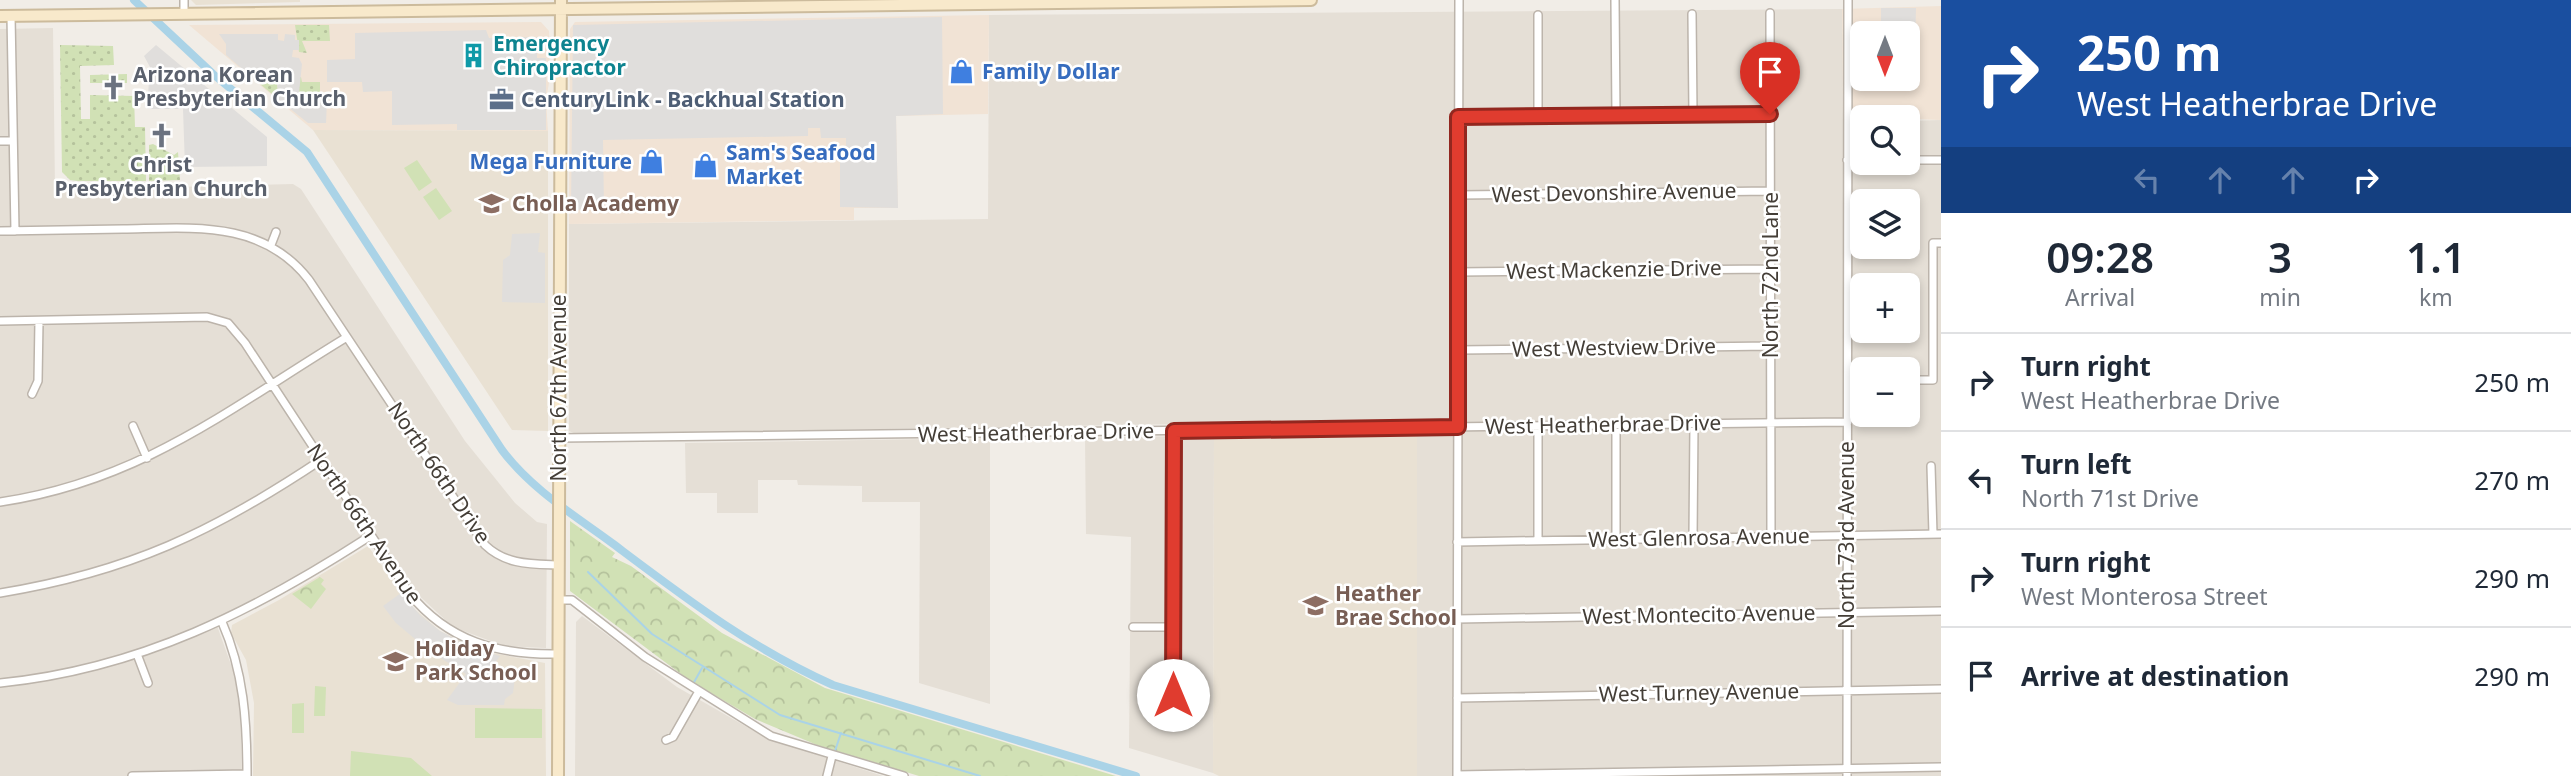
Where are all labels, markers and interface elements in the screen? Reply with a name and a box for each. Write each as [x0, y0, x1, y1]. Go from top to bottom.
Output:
text: 250 m [2077, 19, 2222, 85]
north arrow [1850, 21, 1920, 91]
map controls [1850, 21, 1920, 427]
icon: right [1962, 28, 2053, 119]
place label: Emergency Chiropractor [493, 29, 626, 81]
building icon: Emergency Chiropractor [459, 42, 487, 70]
pin [1740, 42, 1800, 114]
icon: arrive [1751, 53, 1789, 91]
place label: Family Dollar [982, 57, 1120, 85]
shop icon: Family Dollar [948, 58, 976, 86]
place label: Arizona Korean Presbyterian Church [133, 60, 346, 112]
church icon: Arizona Korean Presbyterian Church [99, 73, 127, 101]
text: West Heatherbrae Drive [2077, 82, 2437, 125]
place label: CenturyLink - Backhual Station [521, 85, 845, 113]
office icon: CenturyLink - Backhual Station [487, 86, 515, 114]
button: search [1850, 105, 1920, 175]
church icon: Christ Presbyterian Church [147, 122, 175, 150]
place label: Sam's Seafood Market [726, 138, 876, 190]
place label: Mega Furniture [470, 147, 632, 175]
shop icon: Mega Furniture [638, 148, 666, 176]
place label: Christ Presbyterian Church [54, 150, 268, 202]
shop icon: Sam's Seafood Market [692, 151, 720, 179]
icon: left [2128, 161, 2166, 199]
icon: ahead [2201, 161, 2239, 199]
icon: ahead [2274, 161, 2312, 199]
icon: right [2347, 161, 2385, 199]
street label: West Devonshire Avenue [1491, 176, 1737, 208]
place label: Cholla Academy [512, 189, 679, 217]
button: layers [1850, 189, 1920, 259]
school or university icon: Cholla Academy [478, 190, 506, 218]
street label: North 72nd Lane [1756, 192, 1784, 358]
text: 09:28 [2046, 228, 2154, 285]
text: 3 [2268, 228, 2292, 285]
text: 1.1 [2406, 228, 2466, 285]
street label: West Mackenzie Drive [1506, 253, 1722, 285]
button: + [1850, 273, 1920, 343]
text: Arrival [2065, 281, 2135, 313]
text: min [2259, 281, 2301, 313]
text: km [2419, 281, 2453, 313]
street label: North 67th Avenue [544, 294, 572, 482]
street label: West Westview Drive [1512, 331, 1716, 363]
text: Turn right [2021, 348, 2151, 384]
button: − [1850, 357, 1920, 427]
icon: right [1962, 363, 2000, 401]
text: 250 m [2474, 364, 2550, 400]
text: West Heatherbrae Drive [2021, 384, 2280, 416]
street label: North 66th Drive [382, 396, 498, 549]
street label: West Heatherbrae Drive [1484, 408, 1721, 440]
street label: West Heatherbrae Drive [917, 416, 1154, 448]
street label: North 66th Avenue [301, 438, 429, 609]
street label: North 73rd Avenue [1832, 441, 1860, 629]
text: Turn left [2021, 446, 2132, 482]
icon: left [1962, 461, 2000, 499]
text: 270 m [2474, 462, 2550, 498]
text: North 71st Drive [2021, 482, 2199, 514]
street label: West Glenrosa Avenue [1588, 521, 1810, 553]
text: Turn right [2021, 544, 2151, 580]
icon: right [1962, 559, 2000, 597]
text: 290 m [2474, 560, 2550, 596]
place label: Heather Brae School [1335, 579, 1457, 631]
text: West Monterosa Street [2021, 580, 2268, 612]
school or university icon: Heather Brae School [1301, 592, 1329, 620]
street label: West Montecito Avenue [1582, 598, 1816, 630]
place label: Holiday Park School [415, 634, 537, 686]
school or university icon: Holiday Park School [381, 647, 409, 675]
icon: arrive [1962, 657, 2000, 695]
position arrow [1136, 658, 1210, 732]
text: Arrive at destination [2021, 658, 2290, 694]
text: 290 m [2474, 658, 2550, 694]
street label: West Turney Avenue [1598, 676, 1800, 708]

